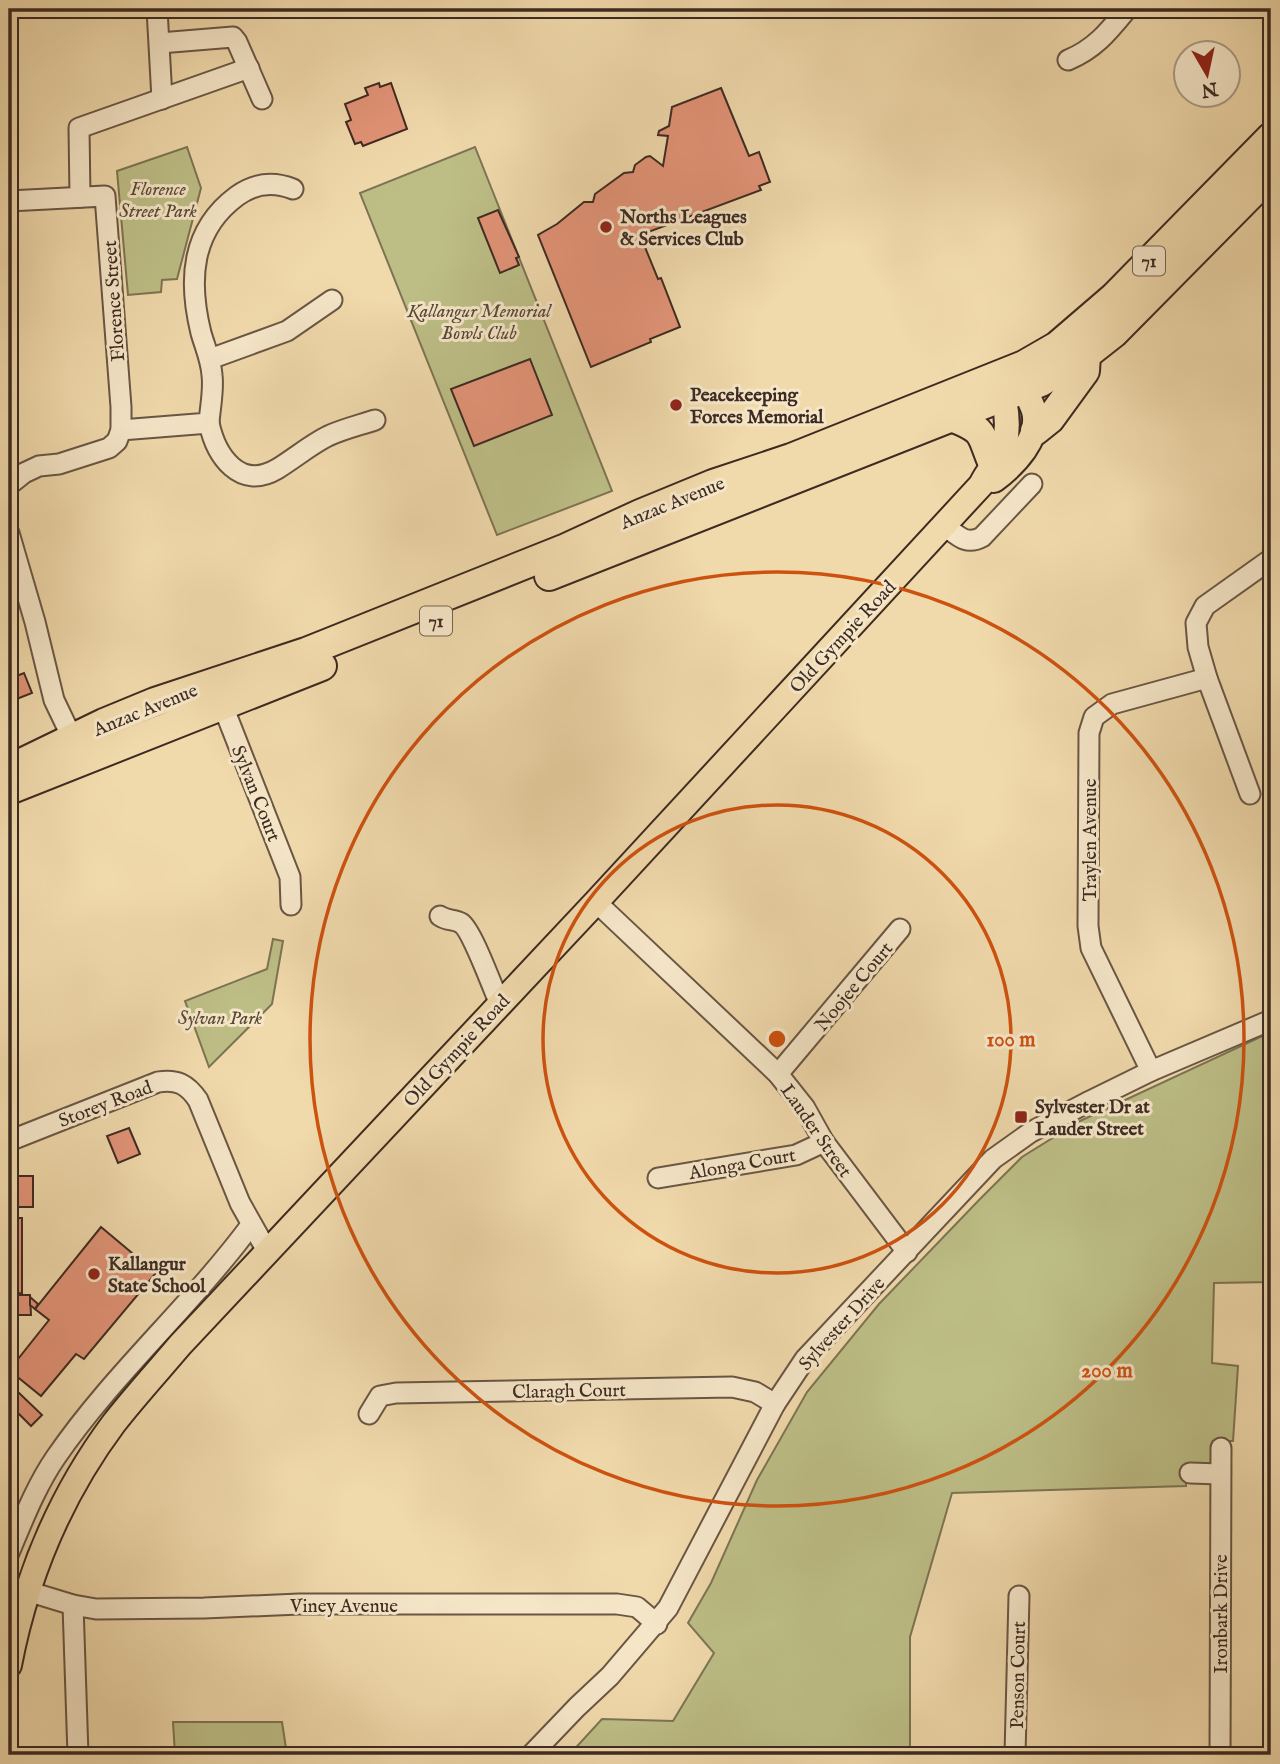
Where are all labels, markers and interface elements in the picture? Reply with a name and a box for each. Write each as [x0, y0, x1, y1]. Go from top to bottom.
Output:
north arrow [1172, 38, 1242, 108]
text: N [1199, 76, 1220, 102]
park label: Florence Street Park [119, 178, 197, 224]
place label: Norths Leagues & Services Club [619, 206, 747, 252]
marker: Norths Leagues & Services Club [598, 219, 614, 235]
street label: Florence Street [99, 239, 131, 362]
road number: 71 [1133, 246, 1165, 276]
park label: Kallangur Memorial Bowls Club [406, 300, 552, 346]
place label: Peacekeeping Forces Memorial [690, 384, 824, 430]
marker: Peacekeeping Forces Memorial [668, 397, 684, 413]
street label: Anzac Avenue [616, 472, 729, 536]
street label: Old Gympie Road [785, 575, 902, 699]
road number: 71 [420, 606, 452, 636]
street label: Anzac Avenue [89, 679, 202, 743]
street label: Sylvan Court [225, 742, 285, 846]
street label: Traylen Avenue [1079, 778, 1103, 901]
street label: Noojee Court [810, 937, 899, 1037]
street label: Old Gympie Road [399, 989, 516, 1113]
park label: Sylvan Park [178, 1007, 263, 1031]
centre of rings [765, 1027, 789, 1051]
text: 100 m [986, 1027, 1036, 1054]
street label: Storey Road [55, 1076, 157, 1134]
street label: Lauder Street [774, 1080, 857, 1183]
place label: Sylvester Dr at Lauder Street [1035, 1096, 1150, 1142]
marker: Sylvester Dr at Lauder Street [1013, 1109, 1029, 1125]
street label: Alonga Court [686, 1144, 798, 1186]
place label: Kallangur State School [108, 1253, 206, 1299]
marker: Kallangur State School [86, 1266, 102, 1282]
street label: Sylvester Drive [794, 1272, 891, 1376]
text: 200 m [1081, 1358, 1133, 1385]
street label: Claragh Court [512, 1379, 627, 1405]
street label: Ironbark Drive [1210, 1554, 1234, 1674]
street label: Viney Avenue [289, 1595, 398, 1619]
street label: Penson Court [1006, 1620, 1032, 1729]

